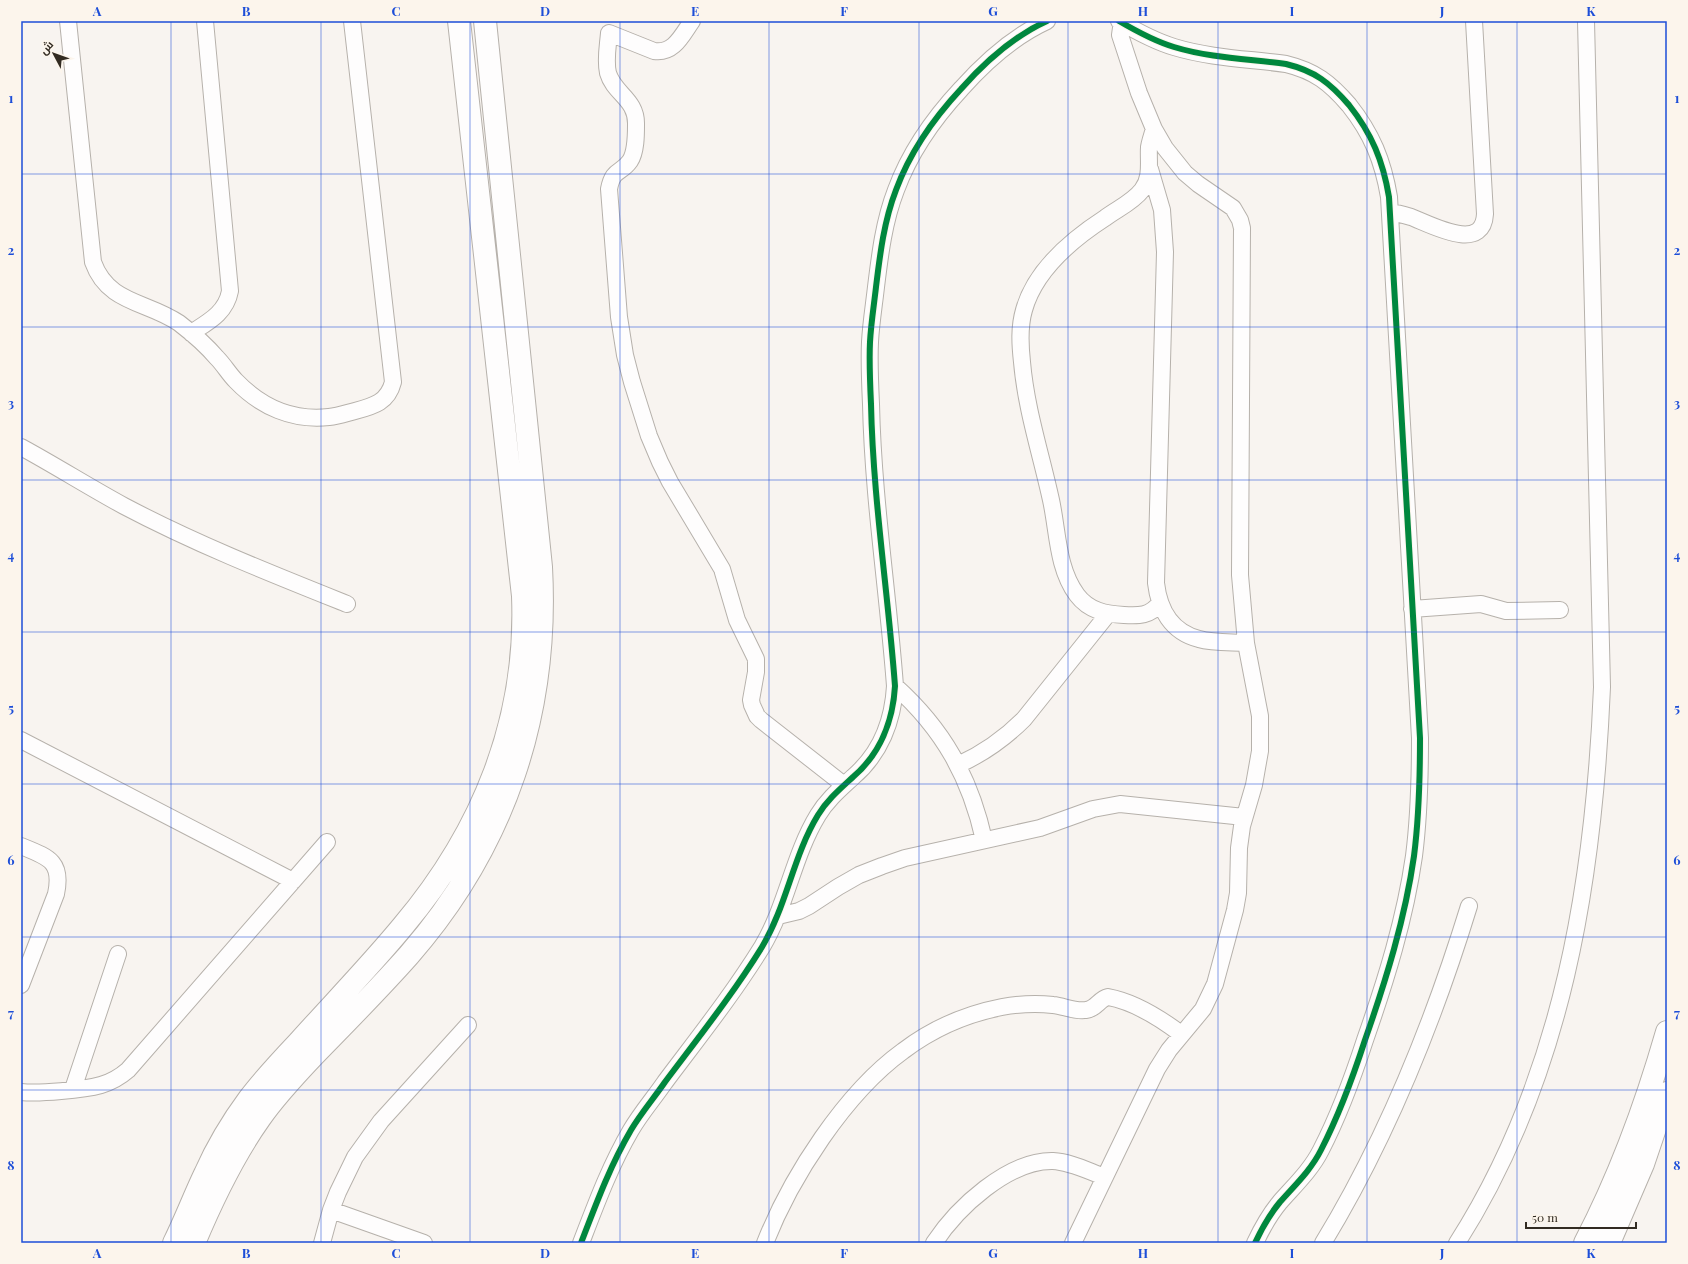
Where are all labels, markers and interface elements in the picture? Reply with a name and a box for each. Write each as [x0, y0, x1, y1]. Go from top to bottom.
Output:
text: A [92, 2, 102, 19]
text: B [242, 2, 251, 19]
text: C [391, 2, 401, 19]
text: D [540, 2, 550, 19]
text: E [691, 2, 699, 19]
text: F [840, 2, 848, 19]
text: G [988, 2, 998, 19]
text: H [1138, 2, 1148, 19]
text: I [1290, 2, 1295, 19]
text: J [1439, 2, 1445, 19]
text: K [1586, 2, 1596, 19]
north arrow [34, 34, 74, 74]
text: ش [36, 37, 56, 57]
text: 1 [9, 89, 14, 106]
text: 1 [1675, 89, 1680, 106]
text: 2 [8, 241, 15, 258]
text: 2 [1674, 241, 1681, 258]
text: 3 [8, 394, 14, 411]
text: 3 [1674, 394, 1680, 411]
text: 4 [8, 546, 15, 563]
text: 4 [1674, 546, 1681, 563]
text: 5 [8, 699, 14, 716]
text: 5 [1674, 699, 1680, 716]
text: 6 [7, 851, 15, 868]
text: 6 [1673, 851, 1681, 868]
text: 7 [8, 1004, 14, 1021]
text: 7 [1674, 1004, 1680, 1021]
text: 8 [7, 1156, 15, 1173]
text: 8 [1673, 1156, 1681, 1173]
scale bar [1526, 1204, 1636, 1230]
text: 50 m [1532, 1209, 1558, 1225]
text: A [92, 1244, 102, 1261]
text: B [242, 1244, 251, 1261]
text: C [391, 1244, 401, 1261]
text: D [540, 1244, 550, 1261]
text: E [691, 1244, 699, 1261]
text: F [840, 1244, 848, 1261]
text: G [988, 1244, 998, 1261]
text: H [1138, 1244, 1148, 1261]
text: I [1290, 1244, 1295, 1261]
text: J [1439, 1244, 1445, 1261]
text: K [1586, 1244, 1596, 1261]

